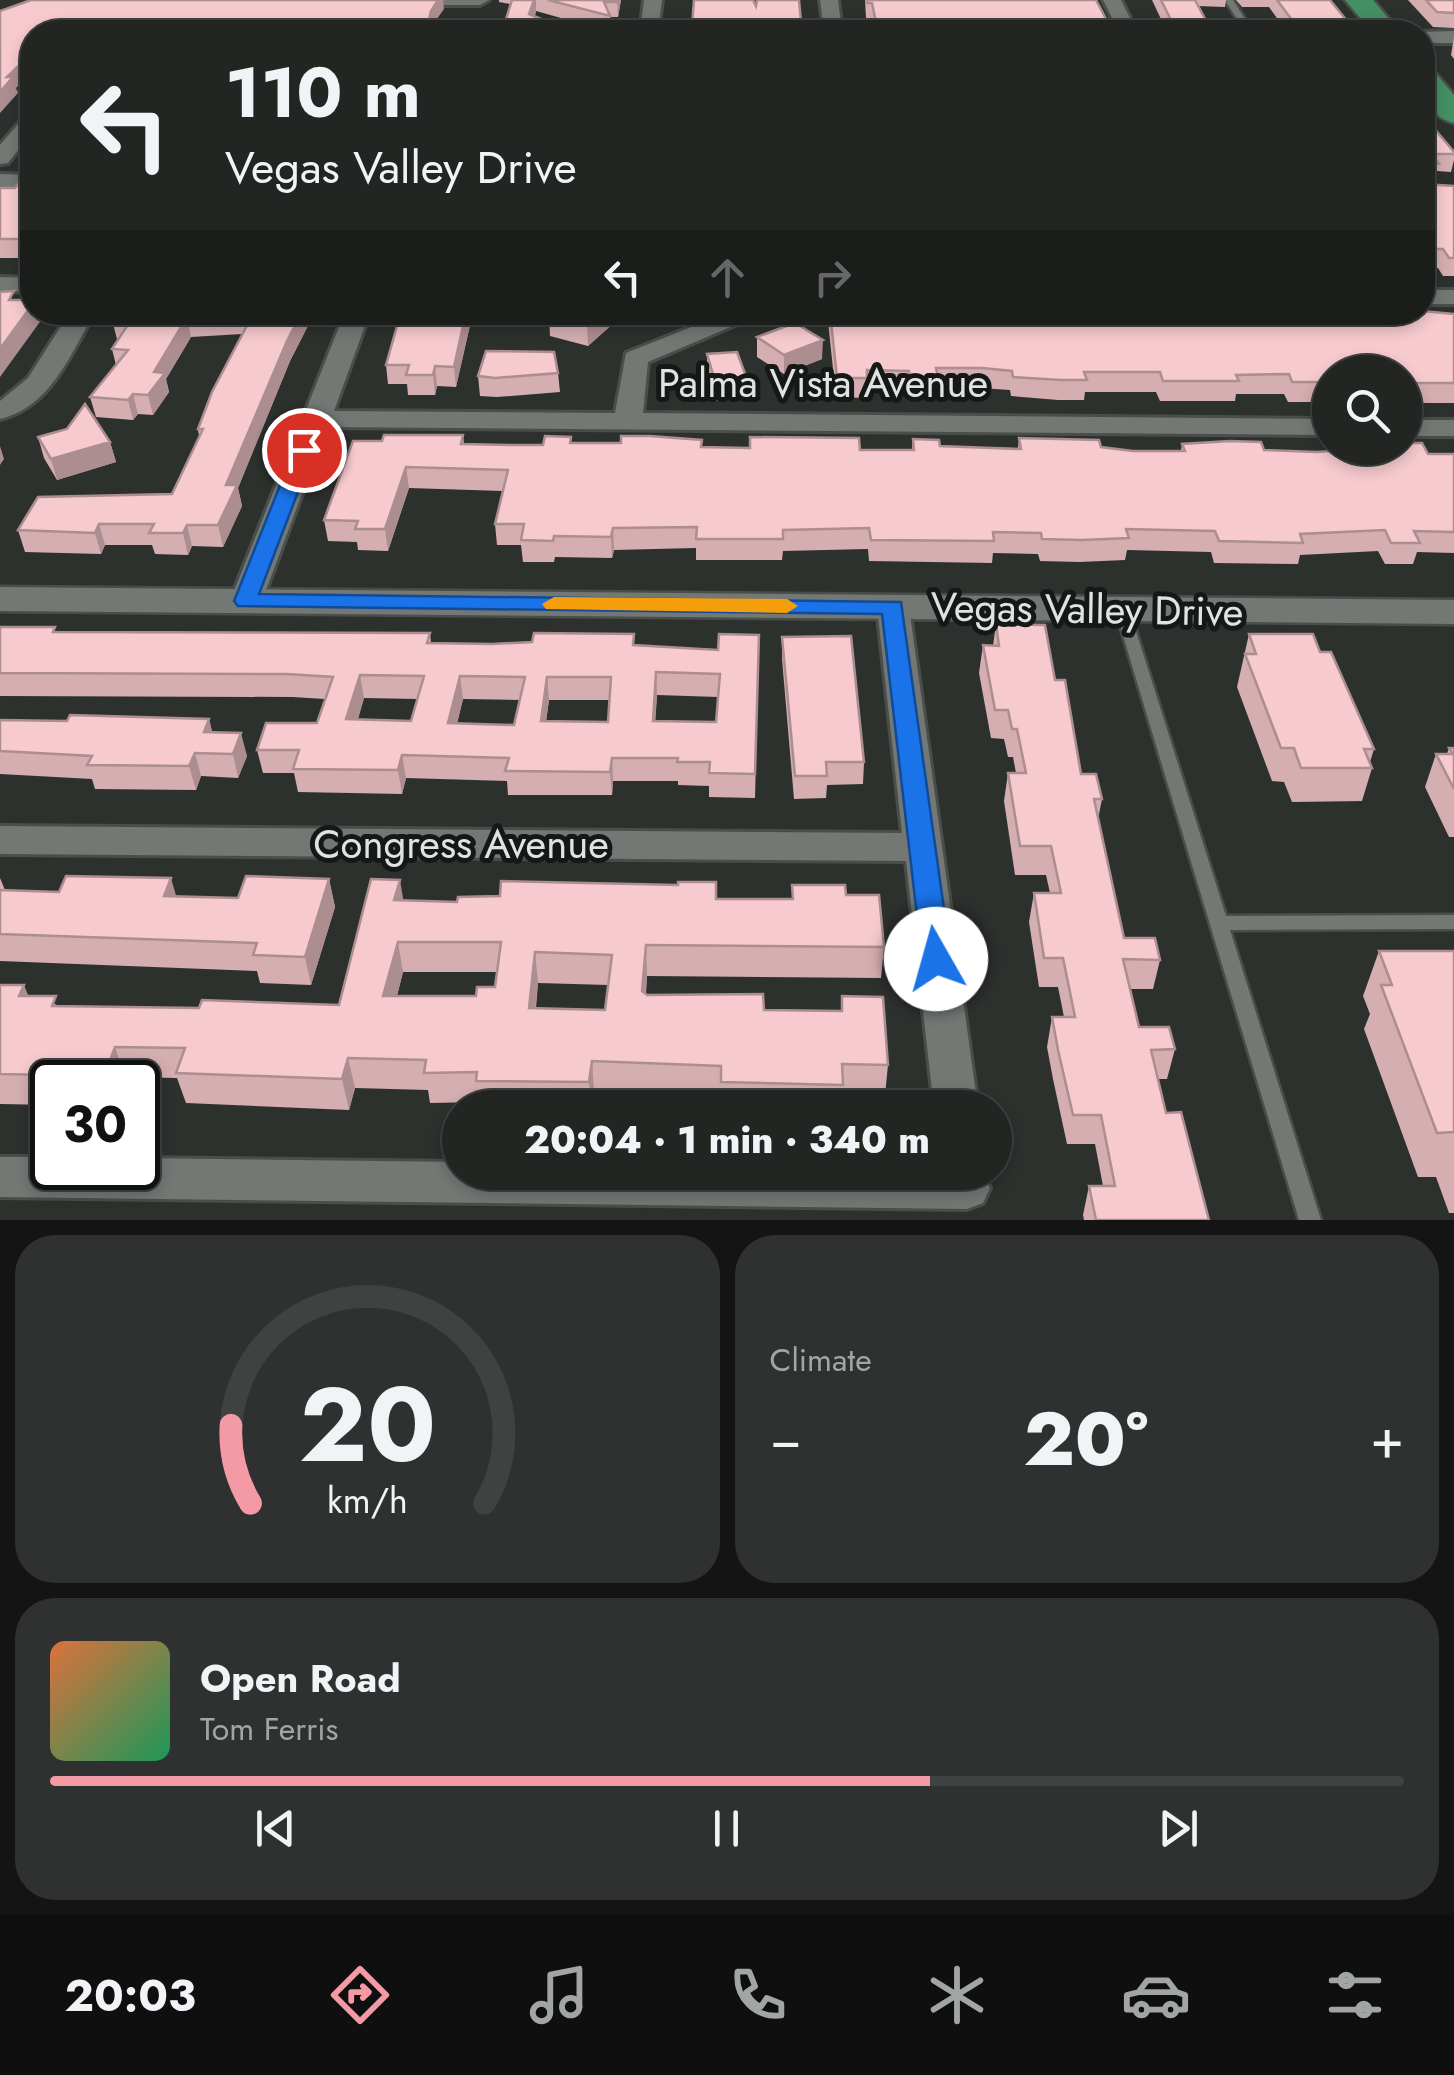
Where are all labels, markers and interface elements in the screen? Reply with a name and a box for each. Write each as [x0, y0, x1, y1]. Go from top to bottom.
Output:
text: 110 m [225, 42, 421, 143]
icon: left [60, 60, 190, 190]
text: Vegas Valley Drive [225, 135, 577, 200]
icon: left [595, 250, 650, 305]
icon: ahead [700, 250, 755, 305]
icon: right [805, 250, 860, 305]
street label: Palma Vista Avenue [658, 354, 988, 412]
map controls [1312, 355, 1422, 465]
button: search [1312, 355, 1422, 465]
pin [262, 408, 347, 493]
icon: arrive [277, 423, 332, 478]
street label: Vegas Valley Drive [930, 577, 1244, 641]
street label: Congress Avenue [313, 815, 609, 873]
position arrow [884, 907, 988, 1011]
speed limit sign: 30 [30, 1060, 160, 1190]
text: 20:04 · 1 min · 340 m [524, 1112, 930, 1167]
text: Climate [770, 1337, 872, 1383]
text: 20 [299, 1350, 436, 1500]
text: 20° [1024, 1385, 1149, 1493]
text: − [770, 1399, 802, 1479]
text: + [1370, 1399, 1404, 1479]
text: km/h [327, 1475, 408, 1526]
text: Open Road [200, 1651, 401, 1706]
text: Tom Ferris [200, 1706, 338, 1752]
icon: previous [248, 1801, 303, 1856]
icon: pause [699, 1801, 754, 1856]
icon: next [1151, 1801, 1206, 1856]
icon: directions [325, 1960, 395, 2030]
icon: music [524, 1960, 594, 2030]
icon: phone [723, 1960, 793, 2030]
icon: climate [922, 1960, 992, 2030]
icon: car [1121, 1960, 1191, 2030]
icon: filters [1320, 1960, 1390, 2030]
text: 20:03 [64, 1963, 196, 2028]

